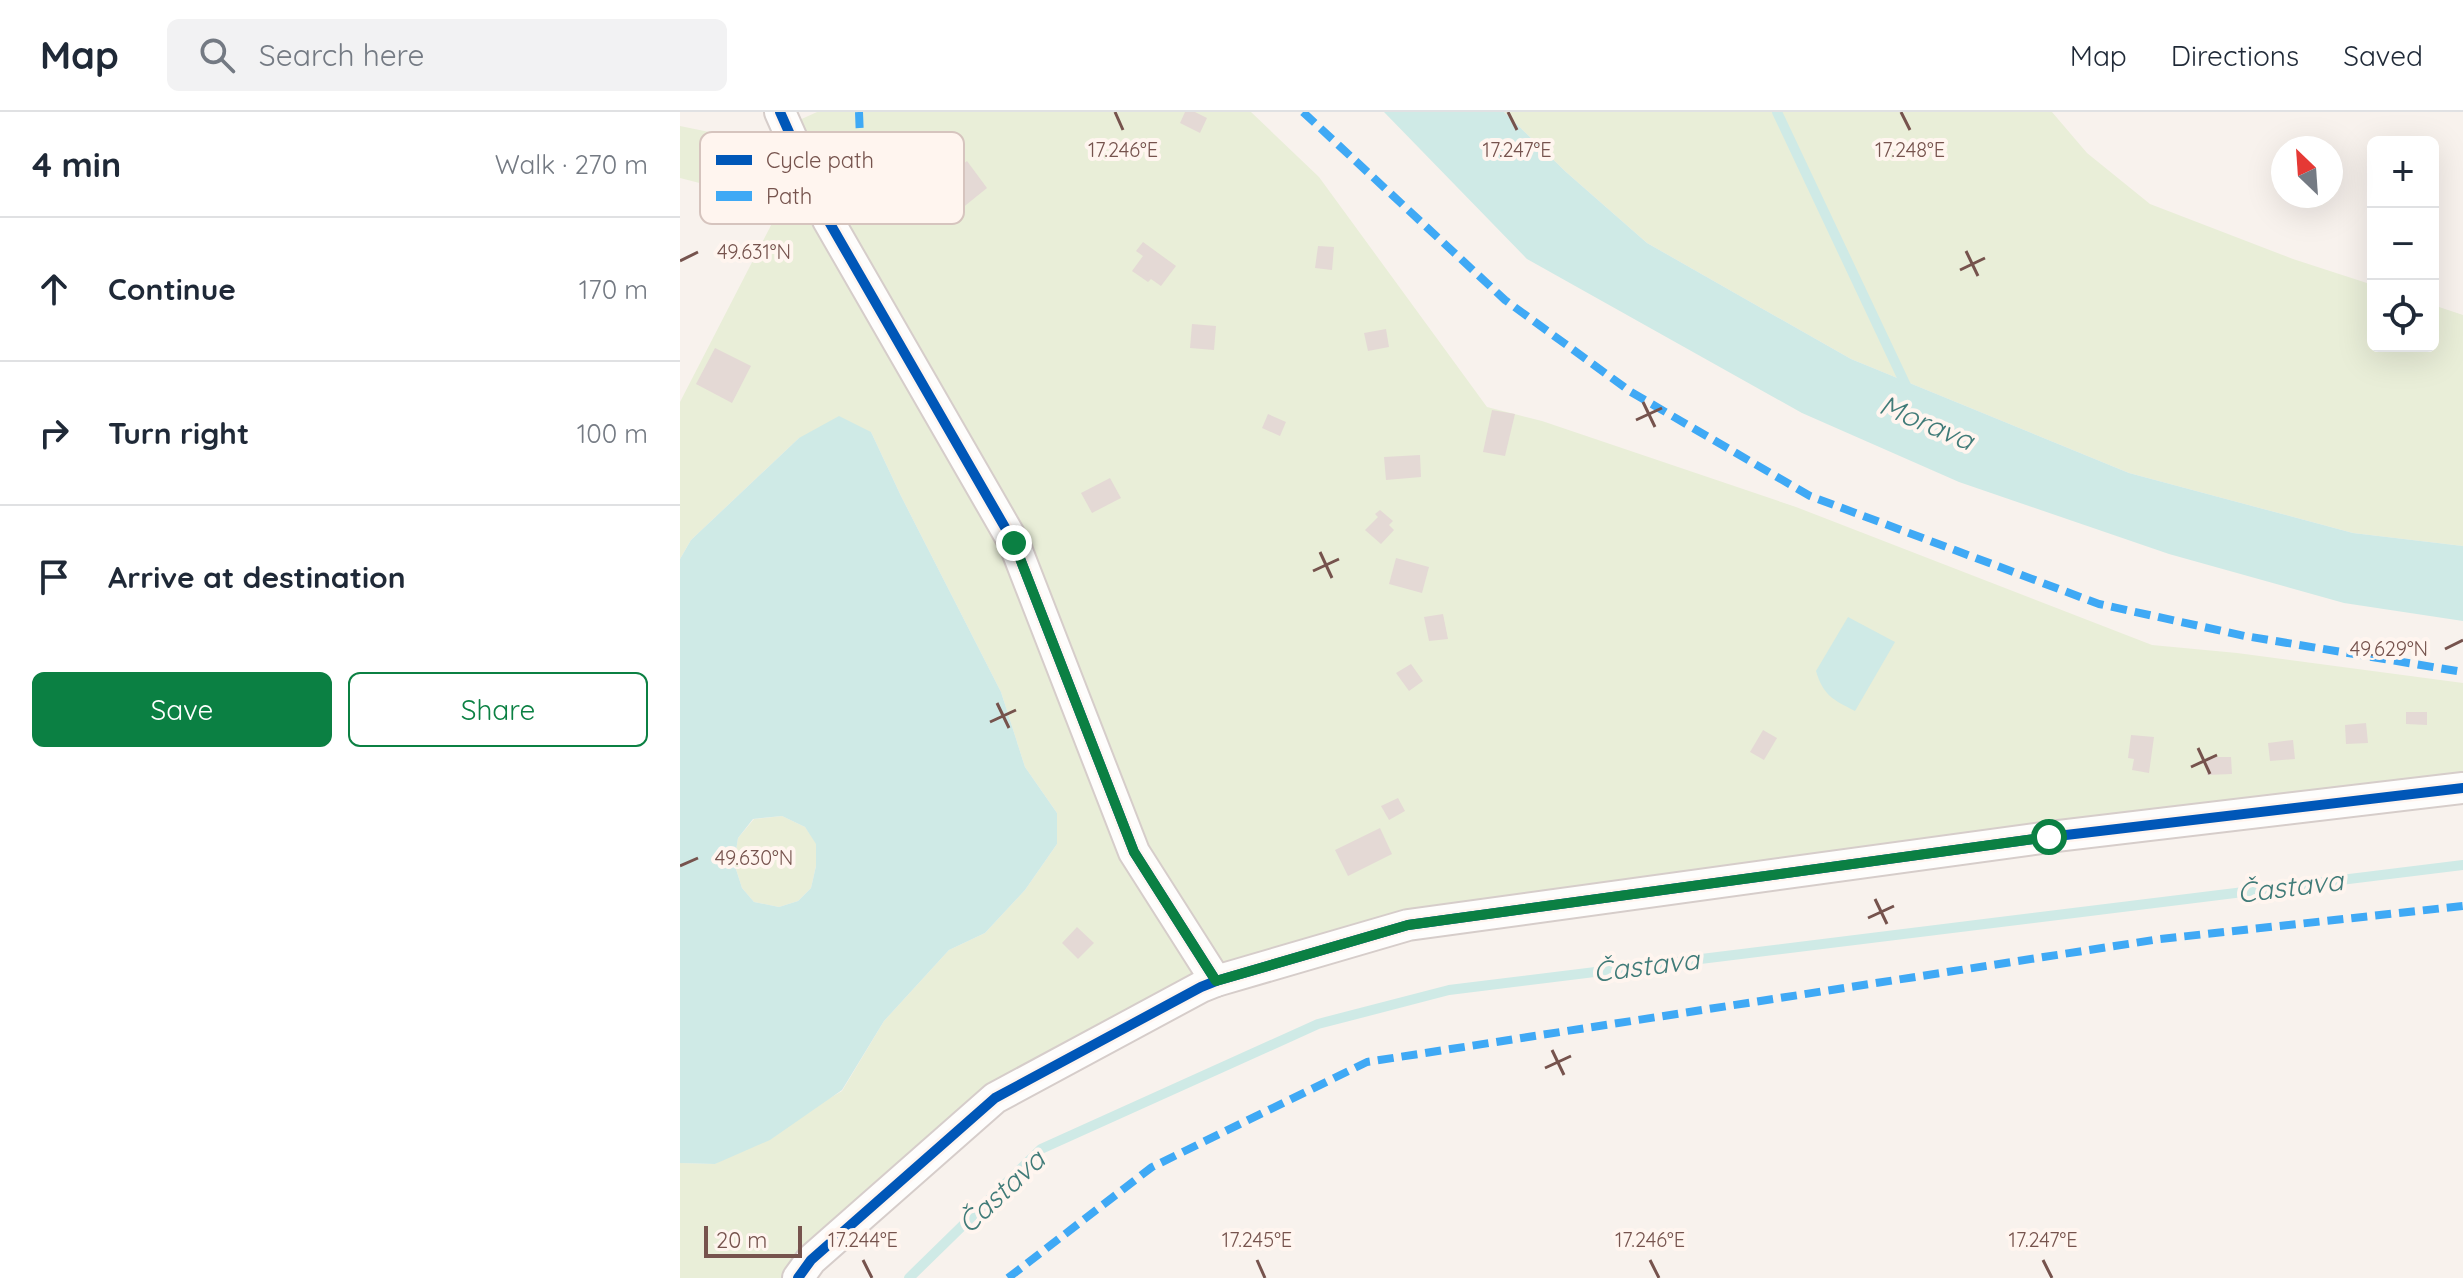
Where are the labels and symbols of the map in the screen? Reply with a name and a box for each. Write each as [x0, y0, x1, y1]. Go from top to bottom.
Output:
legend [700, 132, 964, 224]
north arrow [2271, 136, 2343, 208]
text: 17.246°E [1088, 137, 1158, 162]
text: 17.247°E [1482, 137, 1552, 162]
text: 17.248°E [1875, 137, 1945, 162]
text: Cycle path [766, 146, 874, 174]
text: Path [766, 182, 812, 210]
text: 49.631°N [717, 239, 791, 264]
water label: Morava [1875, 387, 1981, 458]
route end [996, 525, 1032, 561]
text: 49.629°N [2350, 636, 2428, 661]
route start [2031, 819, 2067, 855]
text: 49.630°N [715, 845, 793, 870]
water label: Častava [2235, 862, 2347, 910]
water label: Častava [1591, 941, 1703, 989]
water label: Častava [950, 1141, 1053, 1240]
scale bar [704, 1222, 802, 1258]
text: 17.244°E [828, 1227, 898, 1252]
text: 17.245°E [1222, 1227, 1292, 1252]
text: 17.246°E [1615, 1227, 1685, 1252]
text: 17.247°E [2008, 1227, 2078, 1252]

